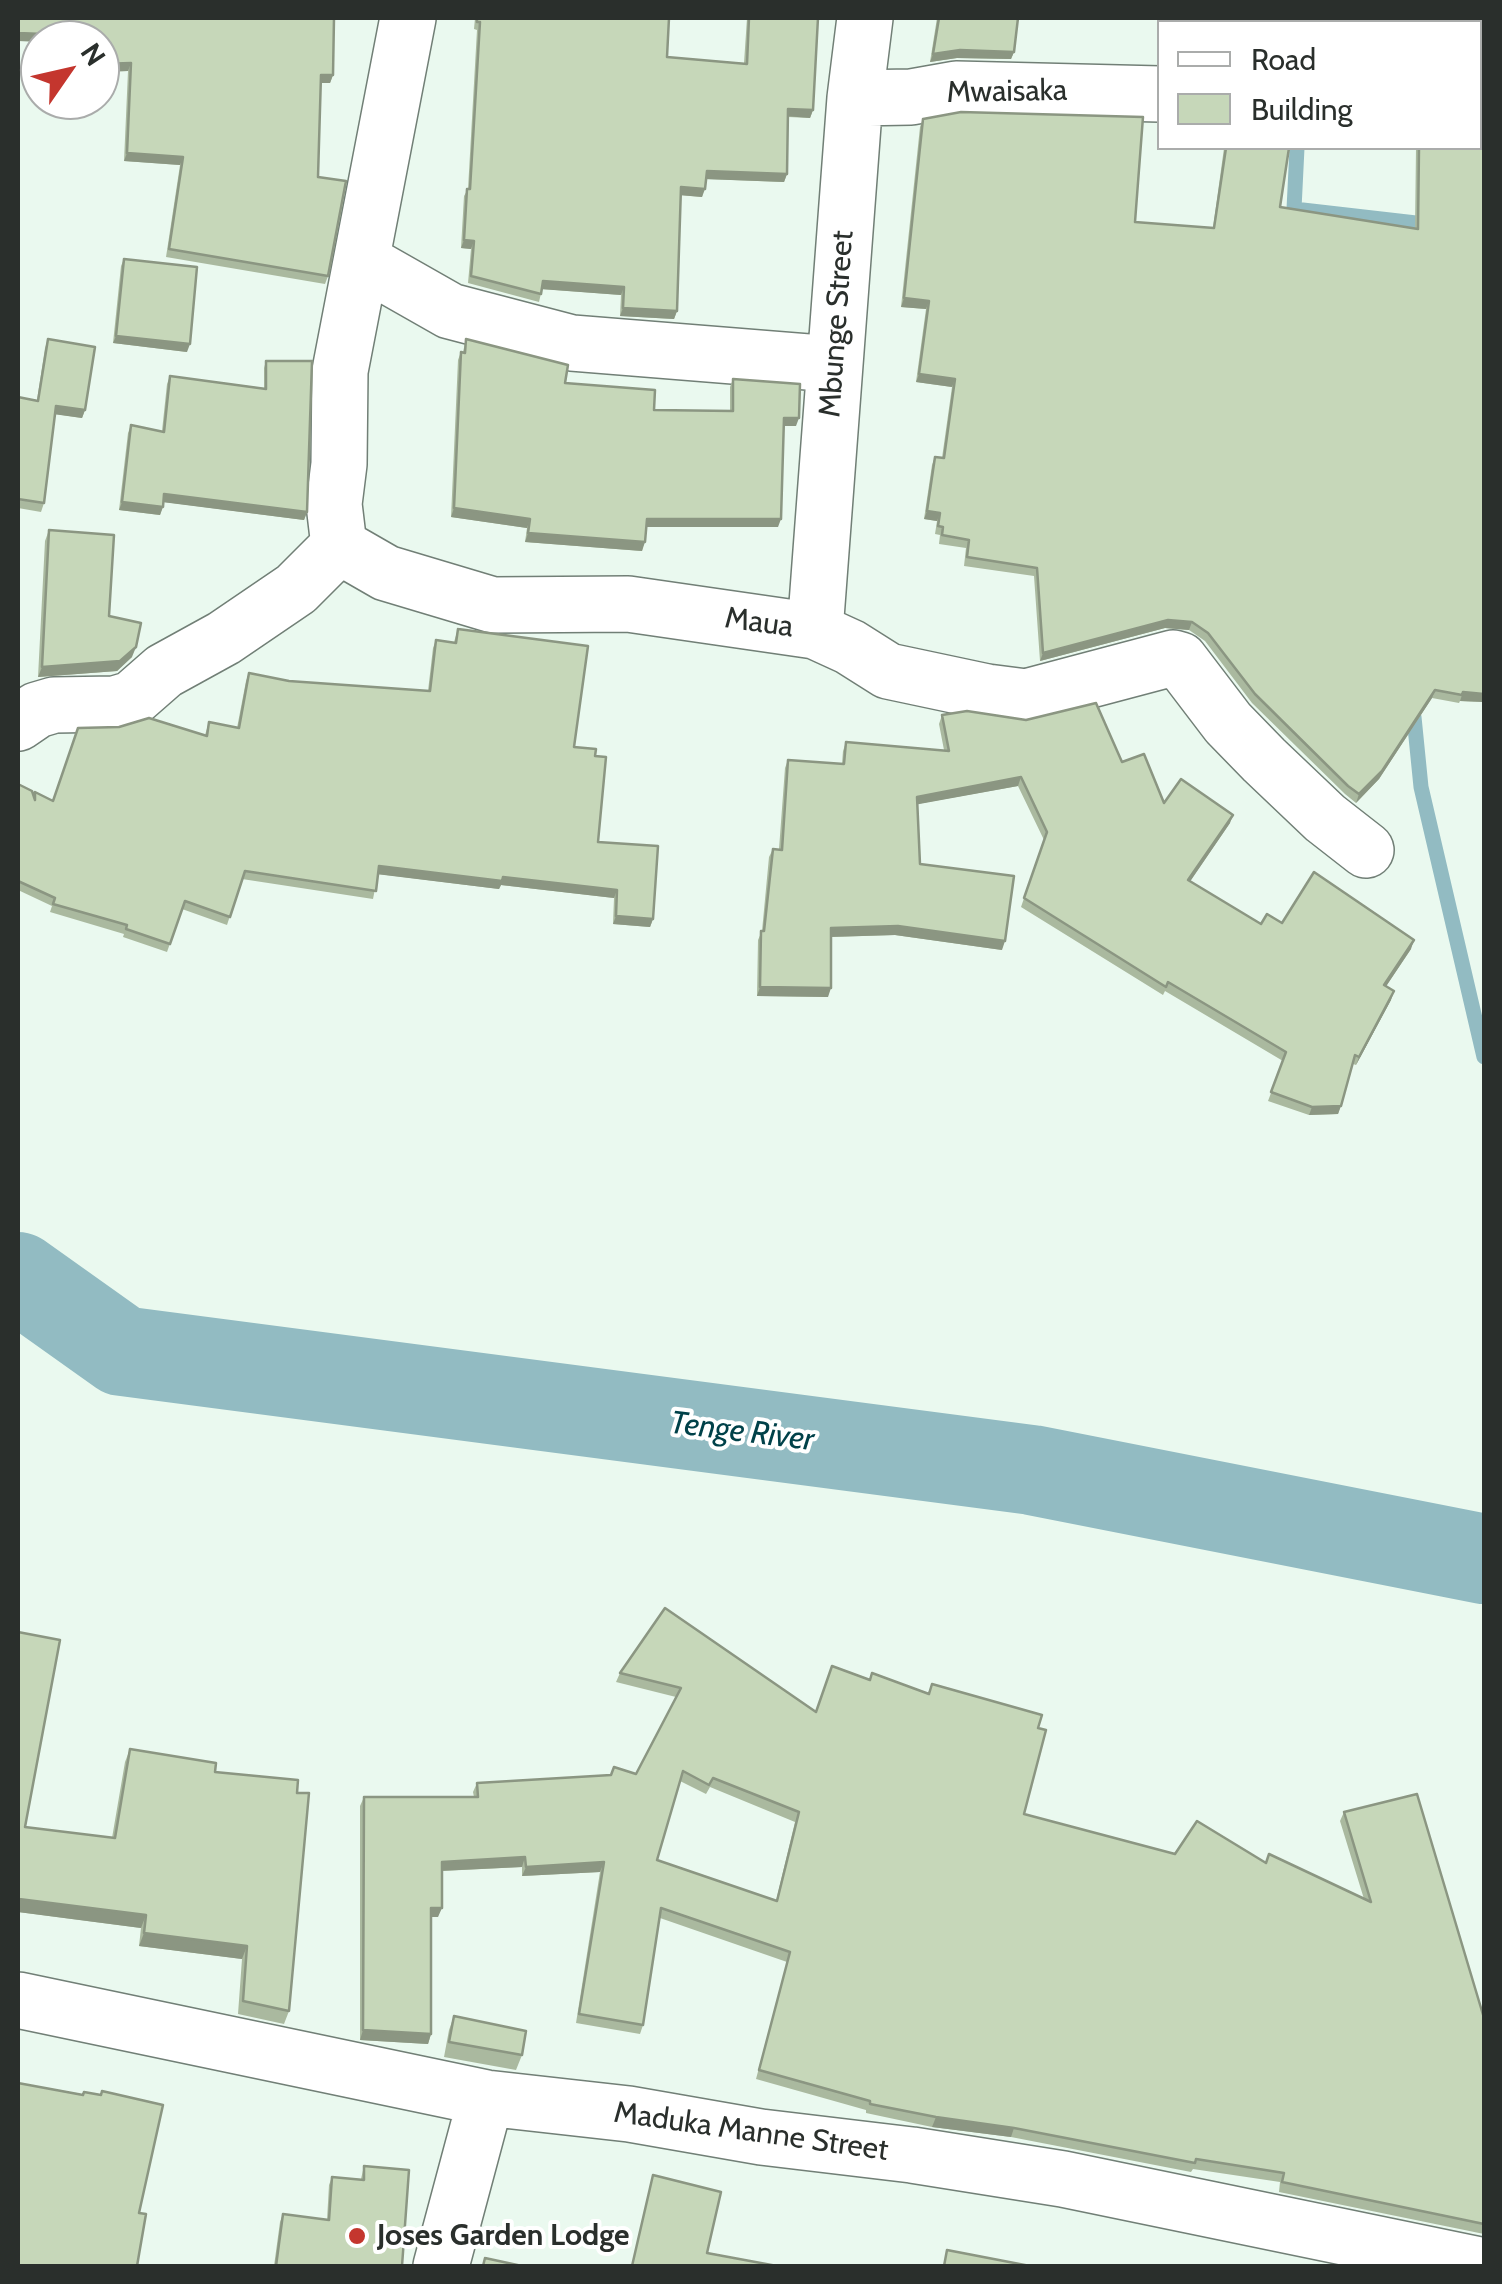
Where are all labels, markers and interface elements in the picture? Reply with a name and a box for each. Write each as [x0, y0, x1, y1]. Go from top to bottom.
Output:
north arrow [20, 20, 120, 120]
legend [1157, 20, 1482, 150]
text: N [74, 37, 113, 72]
text: Road [1251, 41, 1316, 78]
street label: Mwaisaka [946, 73, 1068, 111]
text: Building [1251, 91, 1353, 128]
street label: Mbunge Street [813, 229, 861, 419]
street label: Maua [722, 600, 796, 646]
water label: Tenge River [668, 1404, 816, 1460]
street label: Maduka Manne Street [611, 2095, 891, 2169]
place label: Joses Garden Lodge [377, 2218, 630, 2254]
marker: Joses Garden Lodge [346, 2225, 368, 2247]

